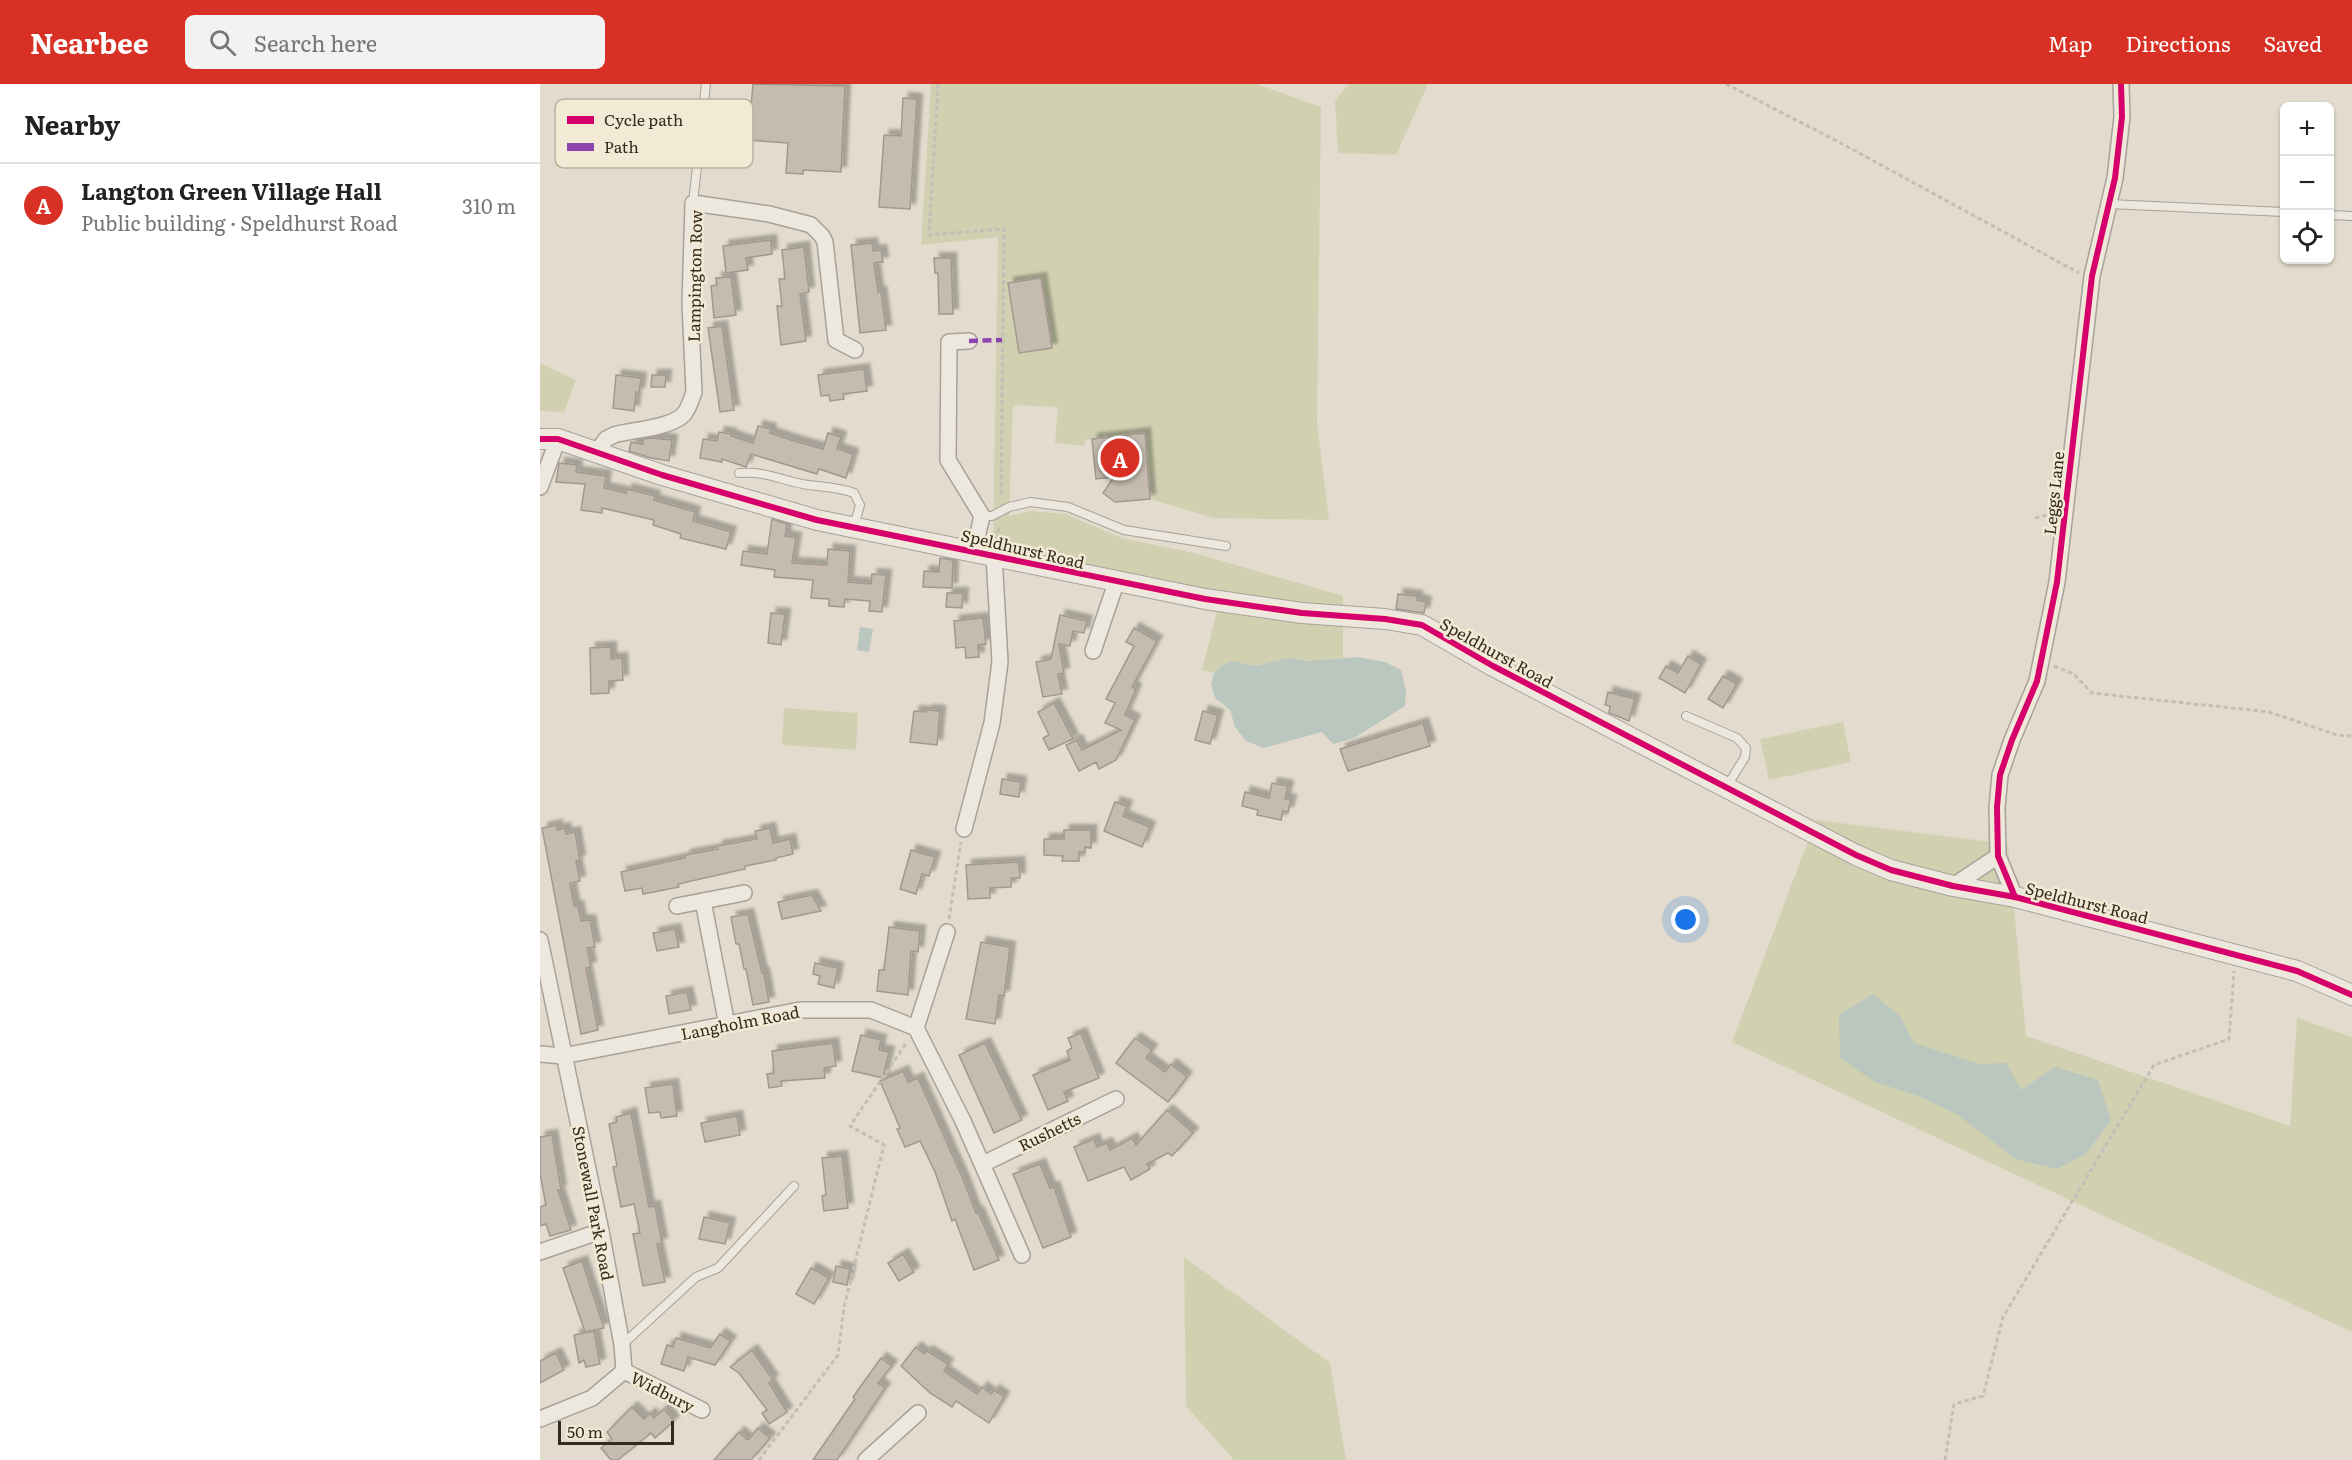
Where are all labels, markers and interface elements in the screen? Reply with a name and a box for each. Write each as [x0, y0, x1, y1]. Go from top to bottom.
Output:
search box [185, 15, 605, 69]
text: Nearbee [30, 21, 149, 63]
icon: search [206, 26, 239, 59]
text: Search here [254, 26, 377, 59]
text: Map [2048, 27, 2093, 58]
text: Directions [2126, 27, 2231, 58]
text: Saved [2264, 27, 2322, 58]
legend [555, 99, 753, 168]
map controls [2280, 102, 2334, 264]
button: + [2280, 102, 2334, 156]
text: Nearby [24, 104, 120, 143]
text: Cycle path [604, 107, 684, 131]
text: Path [604, 134, 639, 158]
button: − [2280, 156, 2334, 210]
text: Langton Green Village Hall [81, 174, 382, 207]
text: A [36, 190, 51, 220]
text: 310 m [462, 190, 516, 220]
text: Public building · Speldhurst Road [81, 207, 398, 237]
street label: Lampington Row [681, 209, 707, 342]
button: locate [2280, 210, 2334, 264]
pin: A [1100, 436, 1140, 481]
street label: Leggs Lane [2037, 450, 2069, 536]
street label: Speldhurst Road [959, 522, 1087, 574]
street label: Speldhurst Road [1436, 611, 1558, 693]
street label: Speldhurst Road [2023, 875, 2151, 929]
your location [1671, 905, 1700, 934]
street label: Langholm Road [679, 999, 802, 1045]
street label: Rushetts [1014, 1106, 1084, 1156]
street label: Stonewall Park Road [567, 1124, 621, 1282]
street label: Widbury [627, 1365, 700, 1418]
scale bar [558, 1418, 674, 1446]
text: 50 m [567, 1419, 603, 1443]

